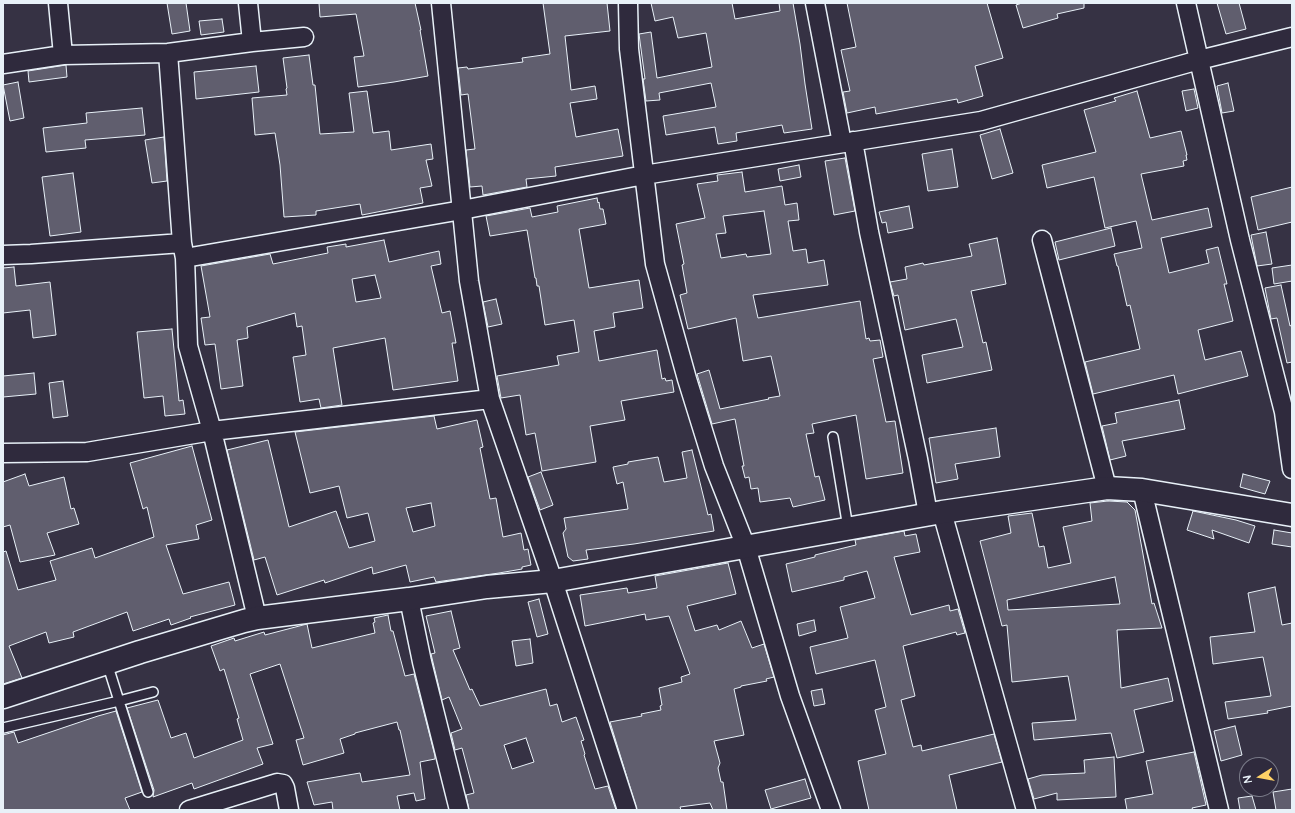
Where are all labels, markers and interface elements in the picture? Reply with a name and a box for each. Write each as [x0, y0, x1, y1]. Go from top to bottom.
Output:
north arrow [1239, 757, 1279, 797]
text: N [1240, 774, 1256, 784]

